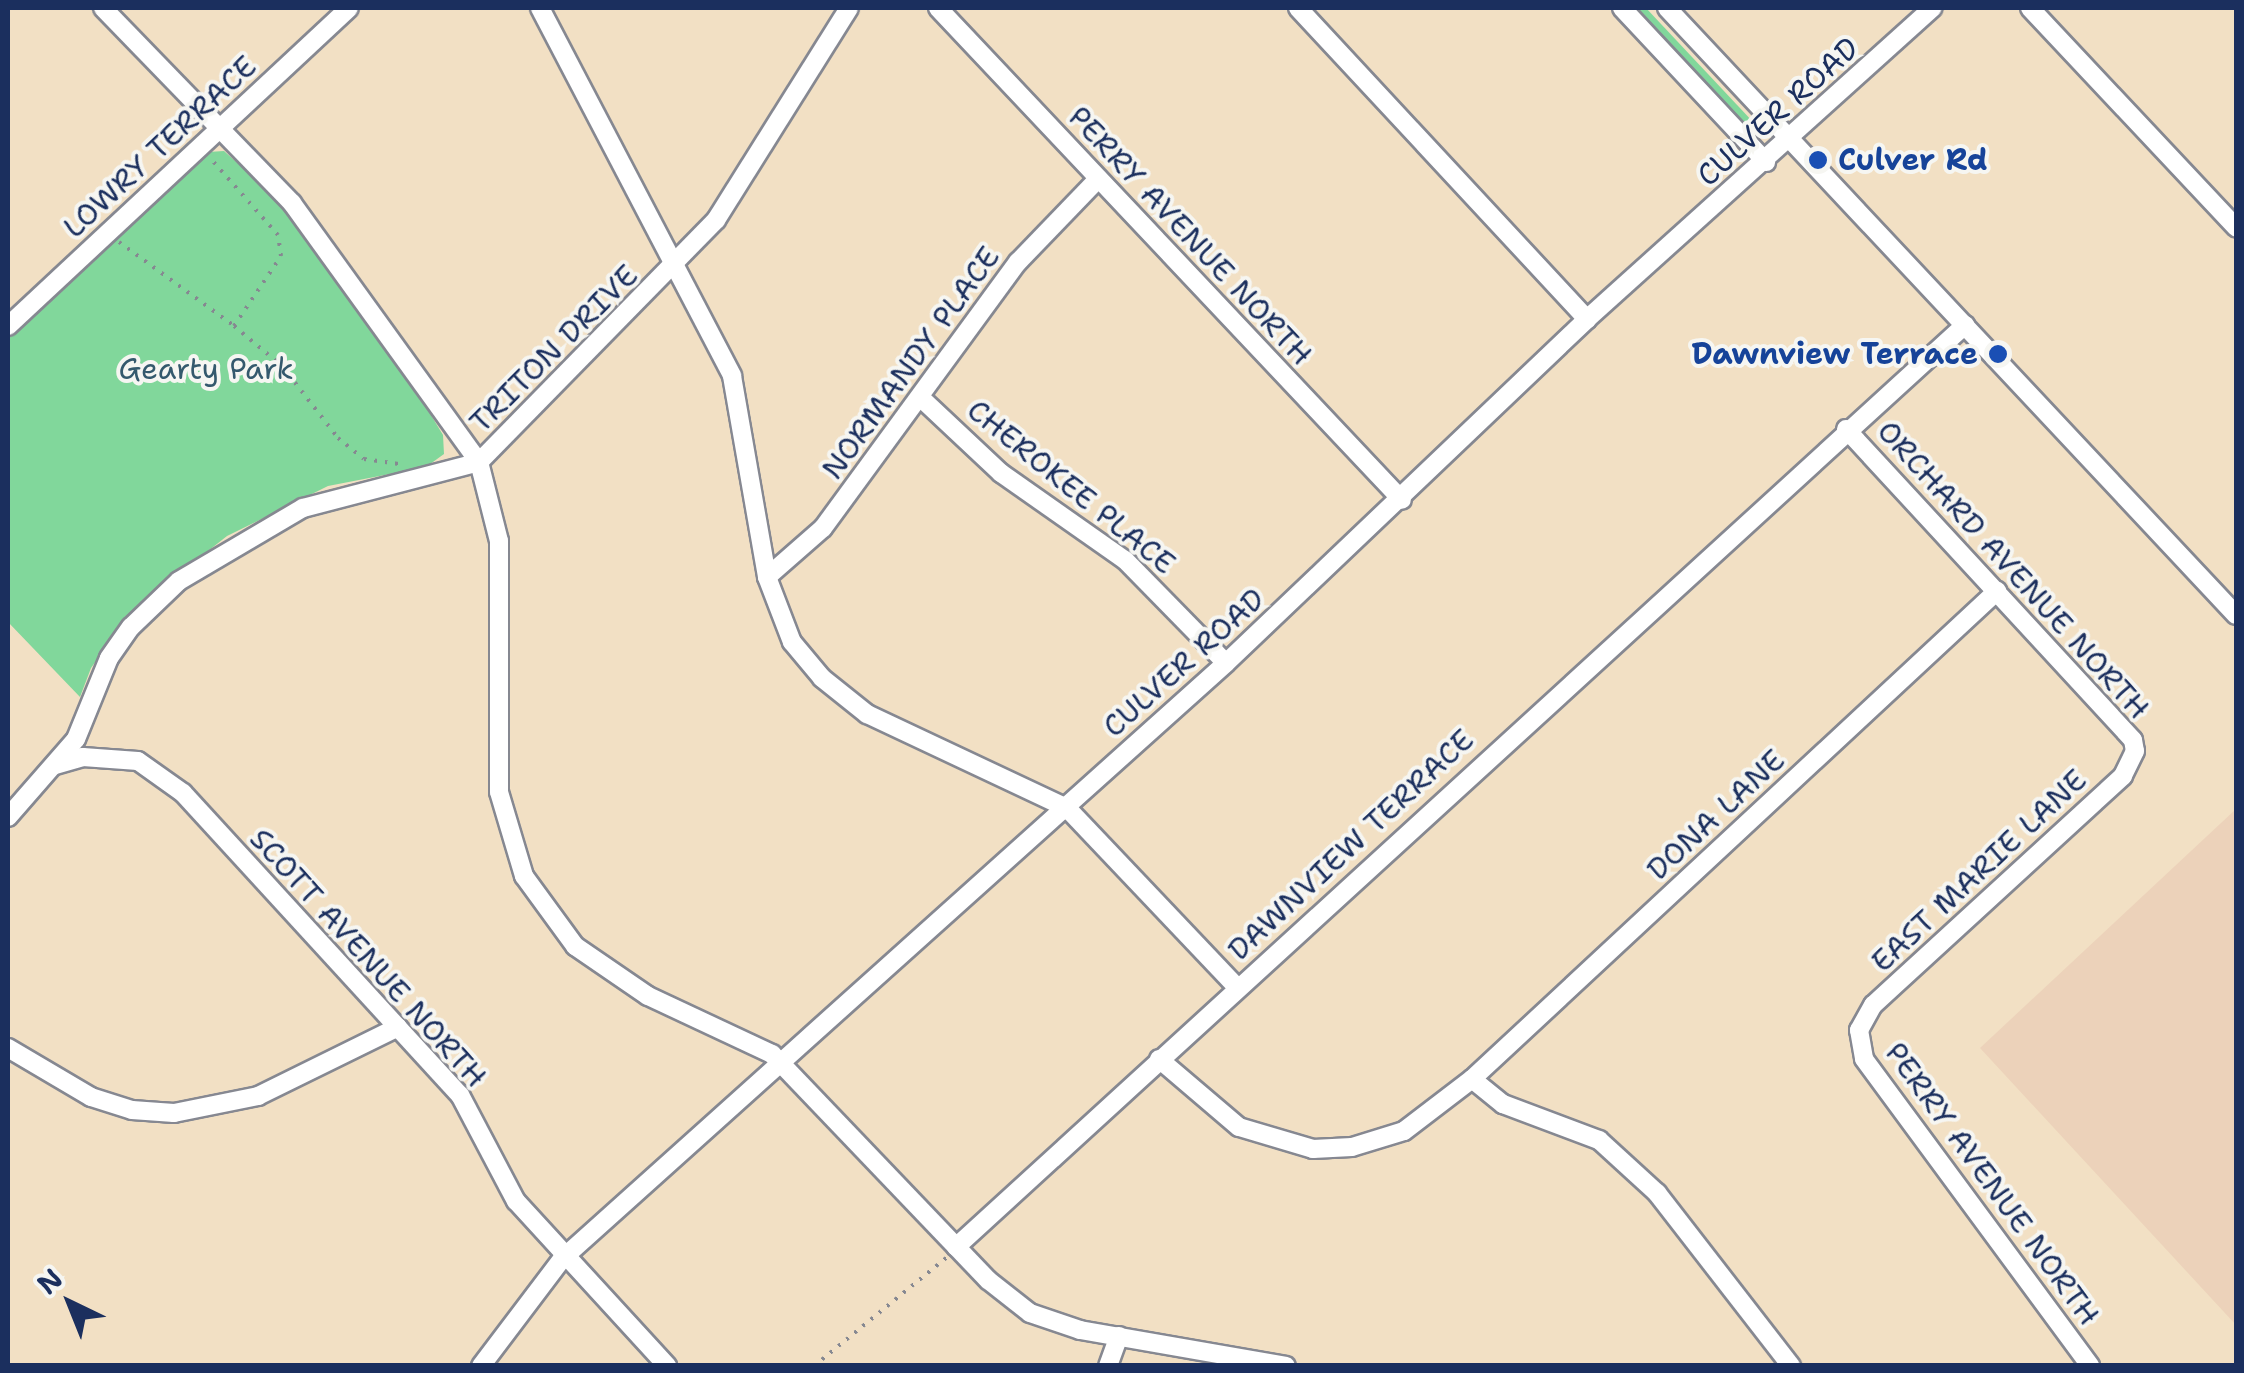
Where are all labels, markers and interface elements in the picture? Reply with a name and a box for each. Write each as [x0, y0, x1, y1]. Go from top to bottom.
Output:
street label: CULVER ROAD [1690, 30, 1866, 194]
street label: LOWRY TERRACE [56, 48, 264, 246]
street label: PERRY AVENUE NORTH [1061, 99, 1319, 373]
place label: Culver Rd [1838, 142, 1988, 178]
marker: Culver Rd [1807, 149, 1829, 171]
street label: NORMANDY PLACE [815, 240, 1007, 486]
street label: TRITON DRIVE [463, 258, 645, 440]
place label: Dawnview Terrace [1692, 336, 1978, 372]
marker: Dawnview Terrace [1987, 343, 2009, 365]
park label: Gearty Park [118, 351, 294, 387]
street label: CHEROKEE PLACE [960, 392, 1182, 582]
street label: ORCHARD AVENUE NORTH [1869, 413, 2157, 727]
street label: CULVER ROAD [1096, 581, 1272, 745]
street label: DAWNVIEW TERRACE [1221, 722, 1481, 968]
street label: DONA LANE [1640, 742, 1792, 888]
street label: EAST MARIE LANE [1864, 762, 2094, 980]
street label: SCOTT AVENUE NORTH [242, 821, 494, 1095]
street label: PERRY AVENUE NORTH [1877, 1036, 2107, 1332]
north arrow [20, 1253, 120, 1353]
text: N [28, 1260, 71, 1303]

